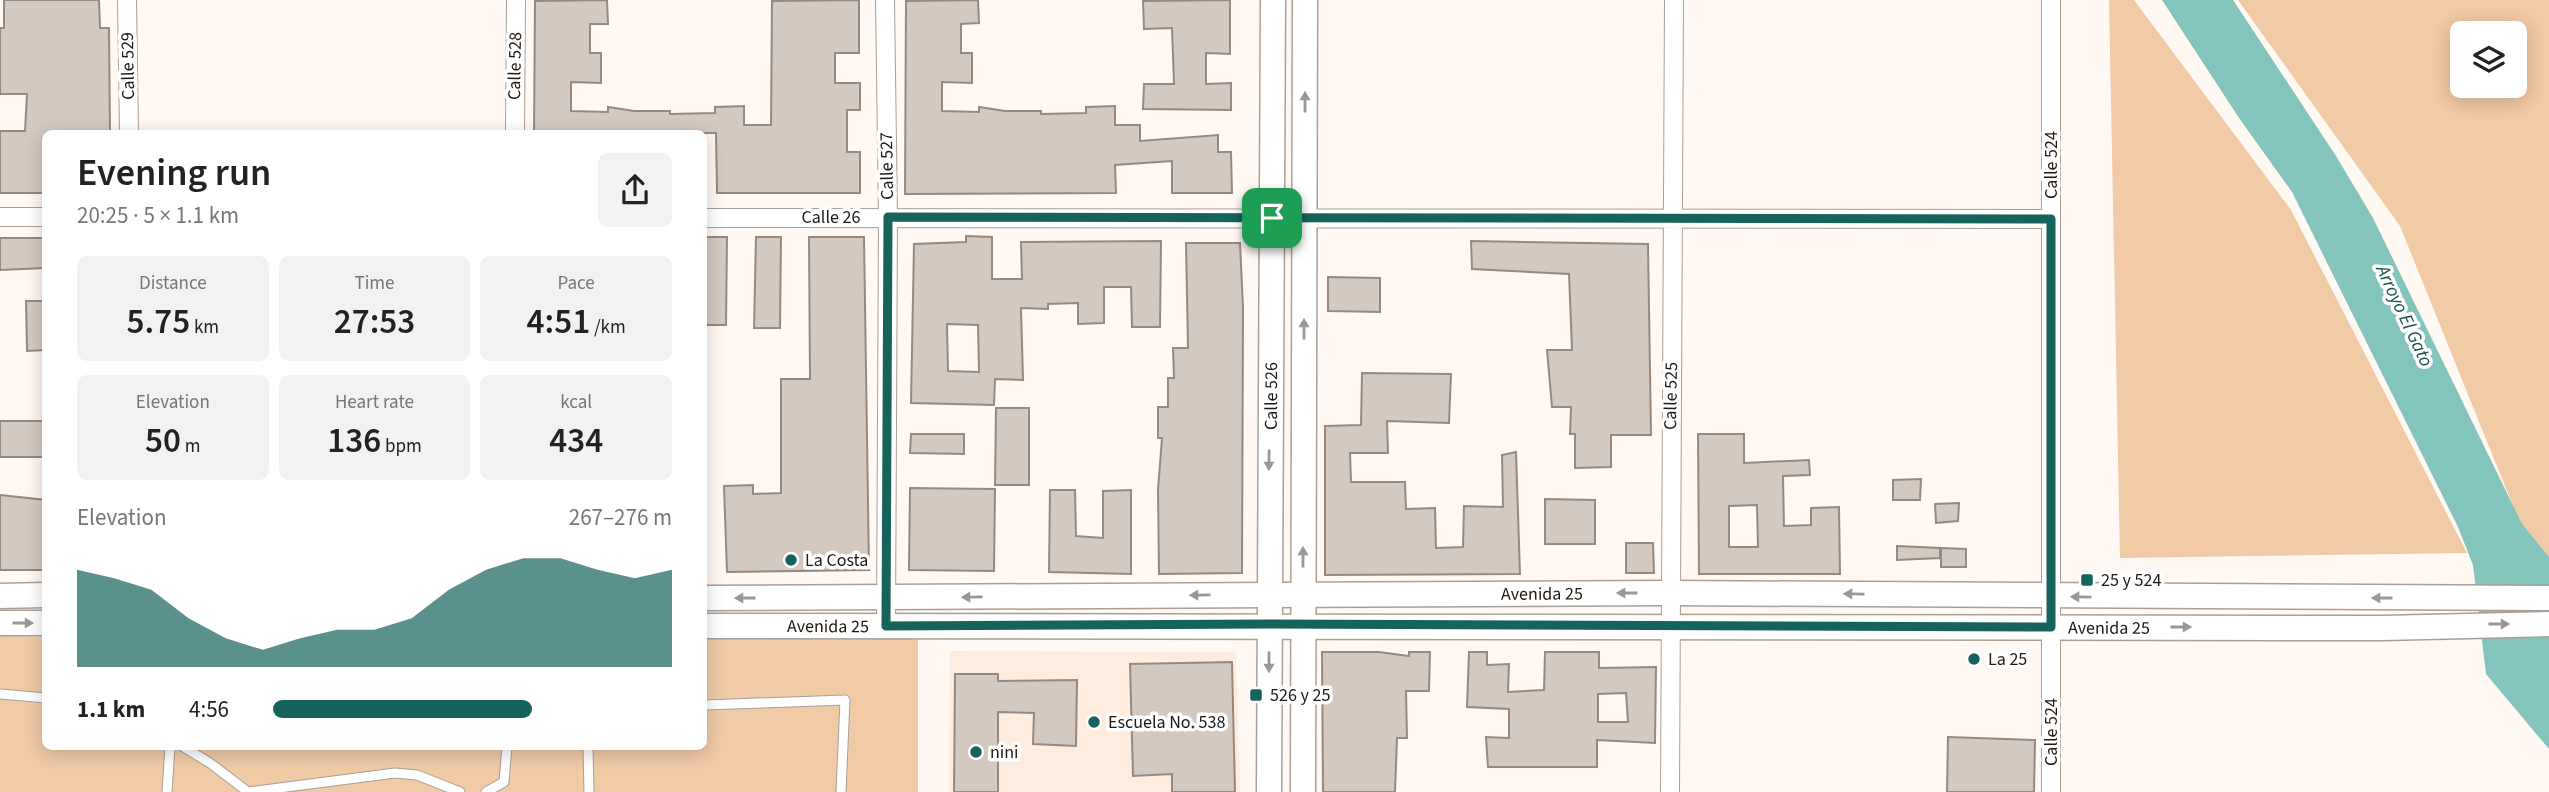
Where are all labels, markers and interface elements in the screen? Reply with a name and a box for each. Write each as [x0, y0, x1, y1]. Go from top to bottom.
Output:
map controls [2450, 21, 2527, 98]
button: layers [2450, 21, 2527, 98]
street label: Calle 529 [115, 32, 141, 100]
street label: Calle 528 [502, 32, 528, 100]
one-way arrow [1299, 91, 1311, 113]
street label: Calle 524 [2039, 131, 2064, 199]
street label: Calle 527 [874, 132, 900, 200]
text: Evening run [77, 146, 271, 200]
button: share [598, 153, 672, 227]
pin [1242, 188, 1302, 248]
text: 20:25 · 5 × 1.1 km [77, 199, 239, 232]
icon: arrive [1253, 199, 1291, 237]
street label: Calle 26 [802, 205, 861, 230]
water label: Arroyo El Gato [2368, 260, 2439, 371]
text: Distance [139, 270, 207, 297]
text: Time [354, 270, 395, 297]
text: Pace [558, 270, 595, 297]
text: 5.75 [127, 297, 190, 347]
text: 27:53 [334, 297, 415, 347]
text: 4:51 [527, 297, 590, 347]
text: km [190, 314, 219, 341]
text: /km [590, 314, 626, 341]
one-way arrow [1298, 318, 1310, 340]
street label: Calle 526 [1258, 362, 1284, 430]
street label: Calle 525 [1658, 362, 1684, 430]
text: Elevation [136, 389, 210, 416]
text: Heart rate [335, 389, 414, 416]
text: kcal [560, 389, 592, 416]
text: 50 [145, 416, 181, 466]
text: 136 [327, 416, 381, 466]
text: 434 [549, 416, 603, 466]
text: m [181, 433, 201, 460]
text: bpm [381, 433, 422, 460]
one-way arrow [1263, 449, 1275, 471]
text: Elevation [77, 501, 167, 534]
text: 267–276 m [569, 501, 672, 534]
one-way arrow [1297, 546, 1309, 568]
place label: La Costa [805, 548, 868, 573]
marker: La Costa [783, 552, 799, 568]
place label: 25 y 524 [2101, 568, 2161, 593]
marker: 25 y 524 [2079, 572, 2095, 588]
street label: Avenida 25 [1501, 581, 1583, 606]
one-way arrow [1615, 587, 1637, 599]
one-way arrow [1843, 588, 1865, 600]
one-way arrow [1188, 589, 1210, 601]
one-way arrow [961, 591, 983, 603]
one-way arrow [2070, 591, 2092, 602]
one-way arrow [733, 592, 755, 604]
one-way arrow [2371, 592, 2393, 604]
street label: Avenida 25 [787, 614, 869, 639]
street label: Avenida 25 [2068, 615, 2150, 640]
one-way arrow [12, 617, 34, 629]
one-way arrow [2489, 618, 2511, 630]
one-way arrow [2170, 621, 2192, 633]
place label: La 25 [1988, 647, 2027, 672]
marker: La 25 [1966, 651, 1982, 667]
one-way arrow [1263, 652, 1275, 674]
place label: 526 y 25 [1270, 683, 1330, 708]
marker: 526 y 25 [1248, 687, 1264, 703]
text: 1.1 km [77, 693, 145, 726]
text: 4:56 [189, 693, 229, 726]
street label: Calle 524 [2039, 698, 2064, 766]
place label: Escuela No. 538 [1108, 710, 1225, 735]
marker: Escuela No. 538 [1086, 714, 1102, 730]
place label: nini [990, 740, 1019, 765]
marker: nini [968, 744, 984, 760]

